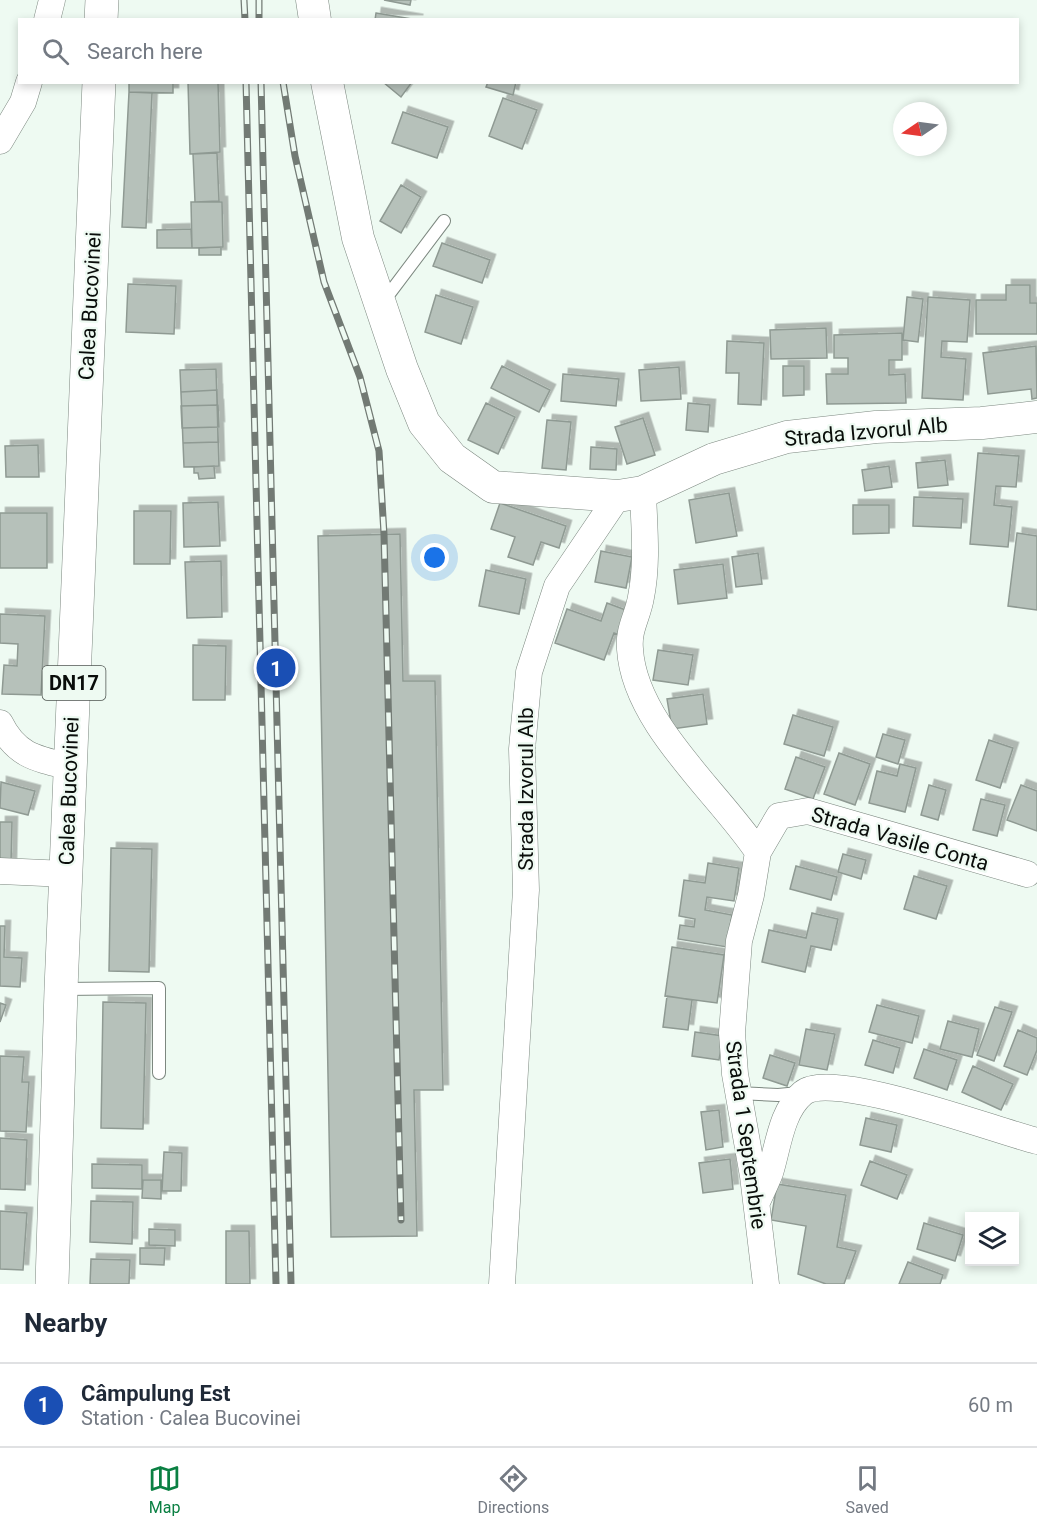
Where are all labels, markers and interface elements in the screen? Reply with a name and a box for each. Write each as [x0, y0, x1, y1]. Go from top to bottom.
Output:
search box [18, 18, 1019, 84]
icon: search [39, 35, 72, 68]
text: Search here [87, 39, 203, 64]
north arrow [893, 102, 947, 156]
street label: Calea Bucovinei [74, 231, 106, 381]
street label: Strada Izvorul Alb [783, 413, 949, 451]
your location [420, 543, 449, 572]
pin: 1 [256, 646, 296, 690]
road number: DN17 [42, 666, 106, 700]
street label: Strada Izvorul Alb [514, 707, 538, 871]
street label: Calea Bucovinei [54, 716, 84, 866]
street label: Strada Vasile Conta [809, 802, 991, 876]
street label: Strada 1 Septembrie [721, 1039, 771, 1231]
map controls [965, 1212, 1019, 1266]
button: layers [965, 1212, 1019, 1266]
text: Nearby [24, 1308, 107, 1338]
text: Câmpulung Est [81, 1381, 231, 1406]
text: 1 [38, 1393, 49, 1417]
text: 60 m [968, 1393, 1013, 1417]
text: Station · Calea Bucovinei [81, 1406, 301, 1430]
tab: Map [148, 1462, 181, 1517]
tab: Directions [477, 1462, 549, 1517]
tab: Saved [846, 1462, 889, 1517]

